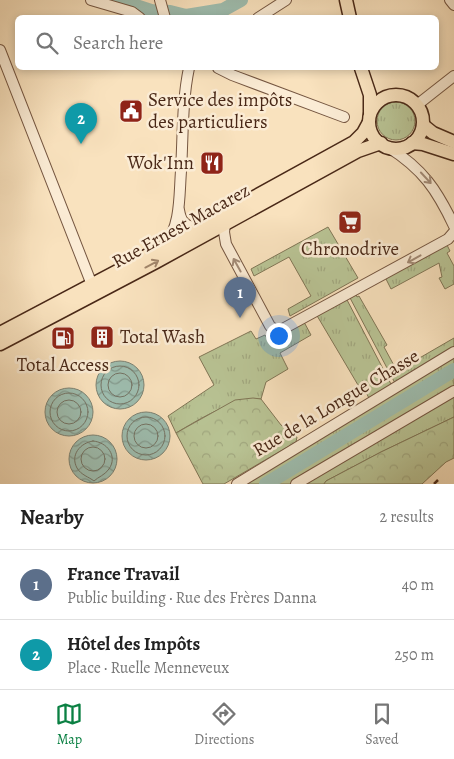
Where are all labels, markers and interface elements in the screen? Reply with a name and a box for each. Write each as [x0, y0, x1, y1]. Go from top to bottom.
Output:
search box [15, 15, 439, 70]
icon: search [33, 29, 61, 57]
text: Search here [73, 30, 163, 56]
place label: Service des impôts des particuliers [148, 87, 292, 135]
public building icon: Service des impôts des particuliers [118, 98, 144, 124]
pin: 2 [65, 103, 97, 144]
place label: Wok'Inn [126, 150, 194, 176]
restaurant icon: Wok'Inn [199, 150, 225, 176]
one-way arrow [420, 172, 431, 185]
street label: Rue Ernest Macarez [107, 177, 255, 275]
supermarket icon: Chronodrive [337, 209, 363, 235]
place label: Chronodrive [301, 236, 399, 262]
one-way arrow [407, 254, 421, 264]
one-way arrow [232, 258, 242, 273]
one-way arrow [144, 259, 159, 269]
pin: 1 [224, 277, 256, 318]
your location [266, 323, 292, 349]
building icon: Total Wash [89, 324, 115, 350]
place label: Total Wash [120, 324, 205, 350]
fuel station icon: Total Access [50, 325, 76, 351]
street label: Rue de la Longue Chasse [248, 343, 424, 463]
place label: Total Access [17, 352, 109, 378]
text: Nearby [20, 503, 83, 531]
text: 2 results [379, 506, 434, 528]
text: France Travail [67, 561, 180, 587]
text: 1 [33, 574, 39, 596]
text: 40 m [402, 574, 434, 596]
text: Public building · Rue des Frères Danna [67, 587, 317, 609]
text: Hôtel des Impôts [67, 631, 200, 657]
text: 2 [32, 644, 40, 666]
text: 250 m [395, 644, 434, 666]
text: Place · Ruelle Menneveux [67, 657, 229, 679]
tab: Map [55, 700, 83, 749]
tab: Directions [194, 700, 254, 749]
tab: Saved [365, 700, 399, 749]

